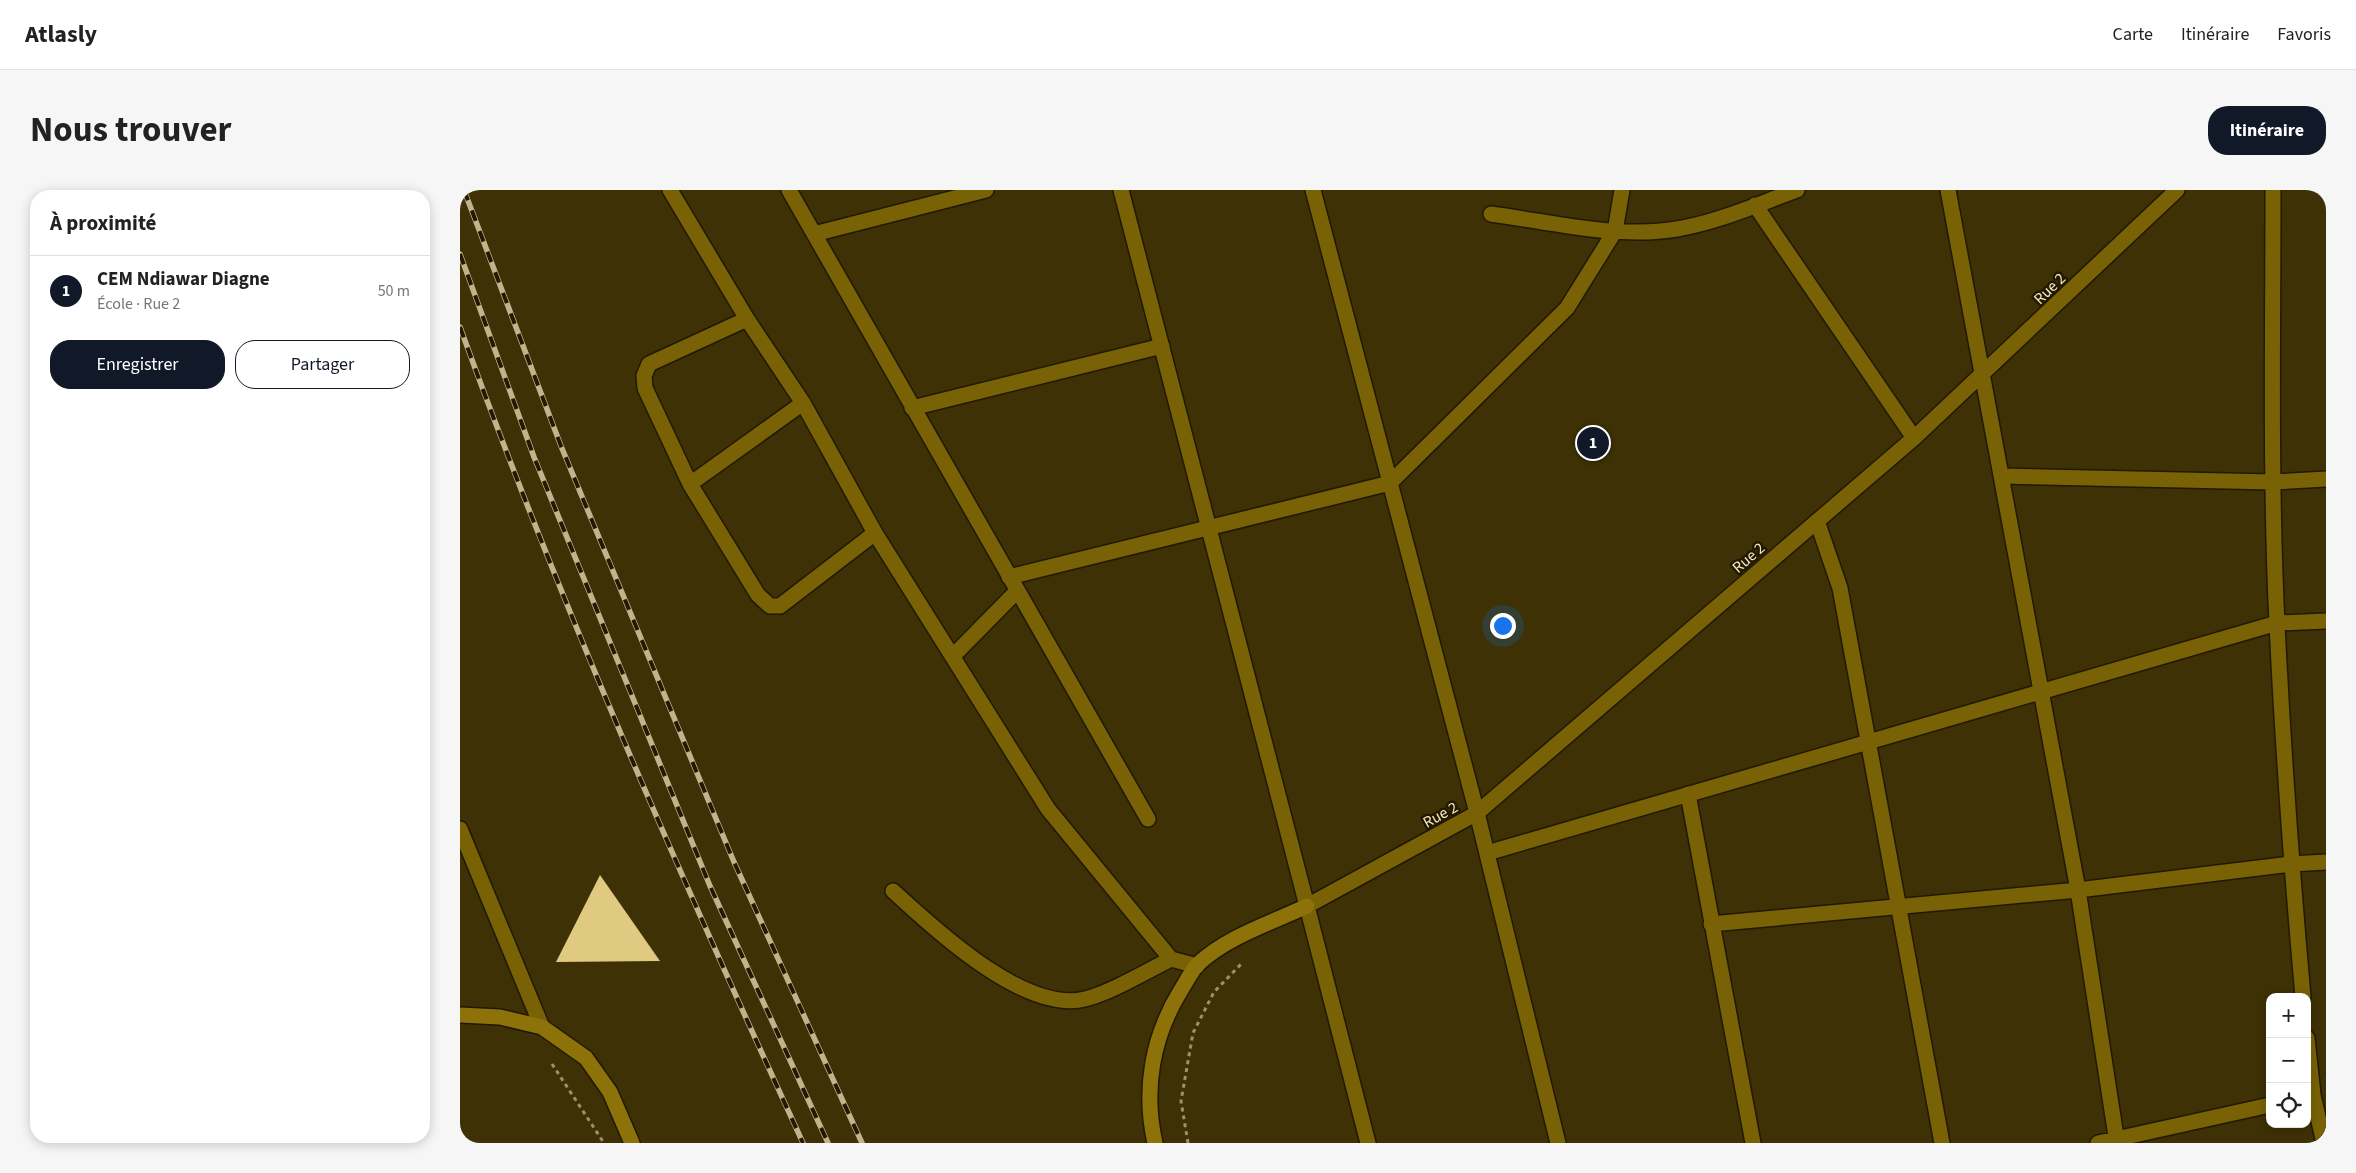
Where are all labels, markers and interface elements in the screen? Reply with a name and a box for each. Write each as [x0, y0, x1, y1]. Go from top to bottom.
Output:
text: Atlasly [25, 17, 97, 52]
text: Carte [2113, 22, 2153, 47]
text: Itinéraire [2181, 22, 2249, 47]
text: Favoris [2277, 22, 2331, 47]
text: Nous trouver [30, 105, 231, 155]
button: Itinéraire [2208, 106, 2326, 155]
text: À proximité [50, 208, 156, 238]
text: CEM Ndiawar Diagne [97, 266, 270, 293]
street label: Rue 2 [2029, 268, 2071, 309]
text: 1 [62, 280, 70, 302]
text: 50 m [378, 280, 410, 302]
text: École · Rue 2 [97, 293, 180, 315]
button: Enregistrer [50, 340, 225, 389]
button: Partager [235, 340, 410, 389]
pin: 1 [1577, 424, 1609, 462]
street label: Rue 2 [1728, 537, 1770, 578]
your location [1490, 613, 1516, 639]
street label: Rue 2 [1419, 796, 1462, 833]
map controls [2266, 993, 2311, 1128]
button: + [2266, 993, 2311, 1038]
button: − [2266, 1038, 2311, 1083]
button: locate [2266, 1083, 2311, 1128]

